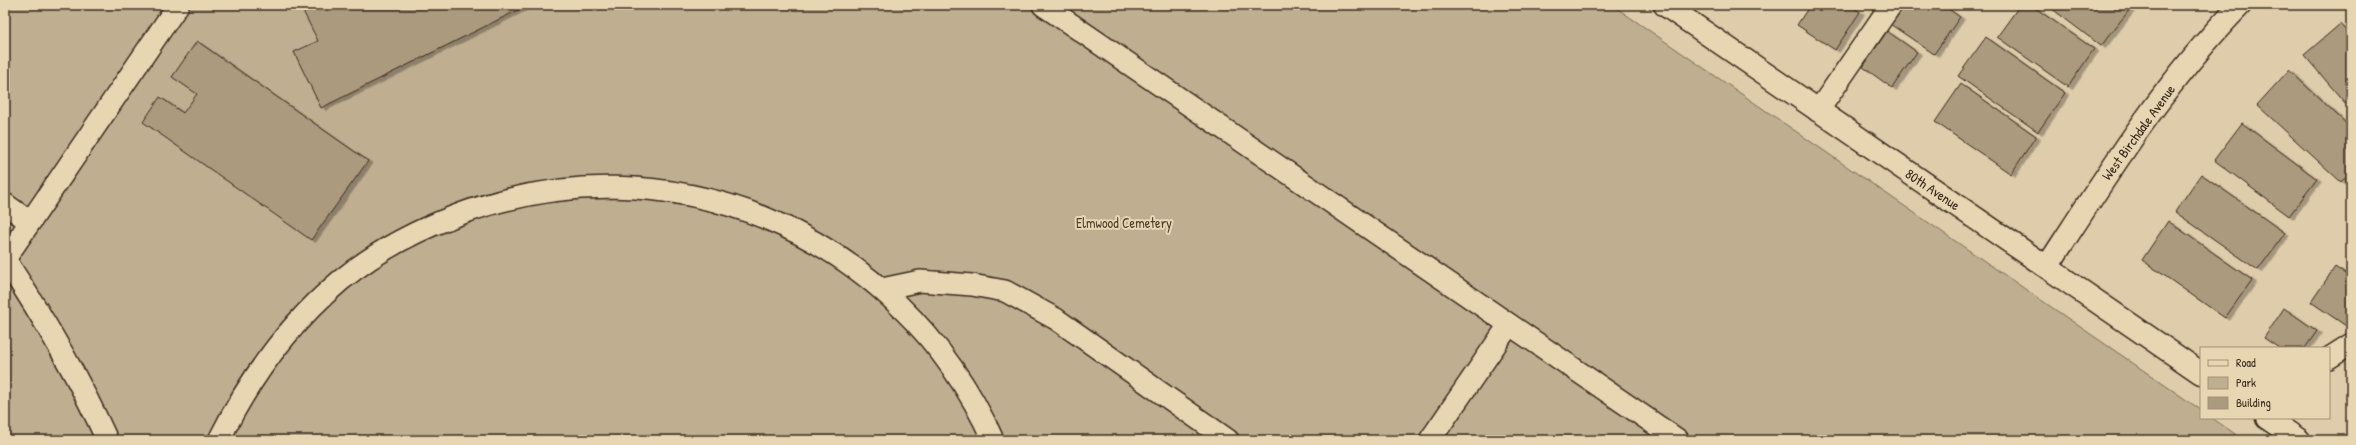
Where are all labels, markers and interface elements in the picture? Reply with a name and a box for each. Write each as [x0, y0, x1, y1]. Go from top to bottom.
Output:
street label: West Birchdale Avenue [2097, 80, 2179, 184]
street label: 80th Avenue [1902, 164, 1964, 214]
park label: Elmwood Cemetery [1076, 213, 1172, 233]
legend [2200, 347, 2330, 419]
text: Road [2236, 354, 2256, 371]
text: Park [2236, 374, 2256, 391]
text: Building [2236, 394, 2271, 411]

